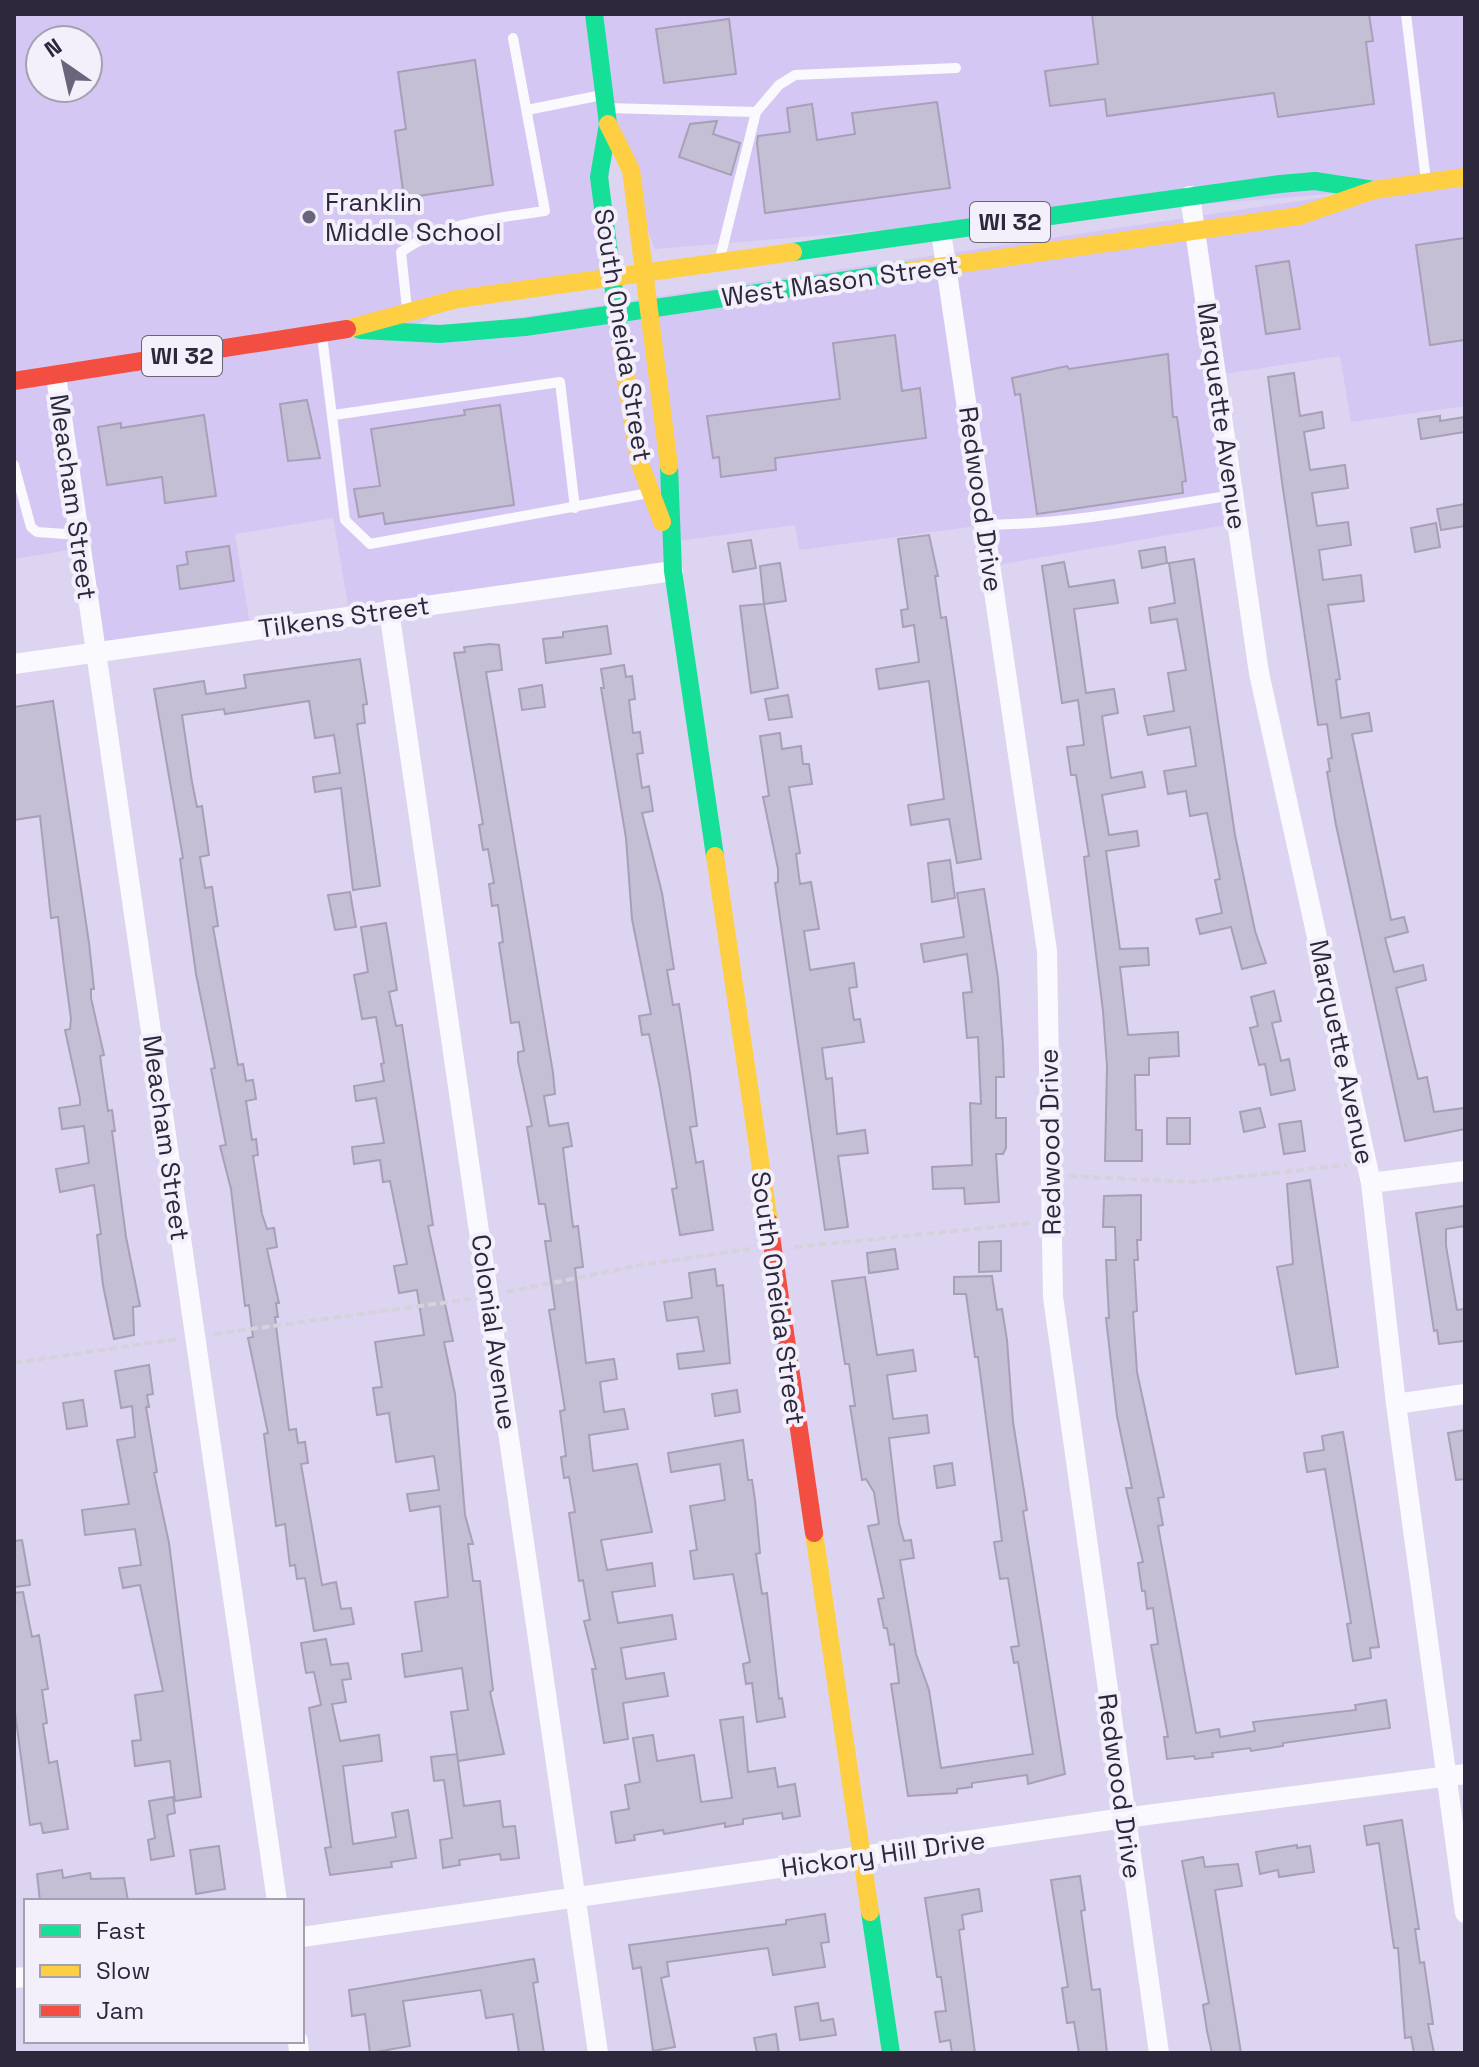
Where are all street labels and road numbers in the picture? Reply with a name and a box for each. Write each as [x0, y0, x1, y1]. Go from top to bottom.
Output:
road number: WI 32 [970, 202, 1050, 242]
street label: South Oneida Street [586, 206, 660, 464]
street label: West Mason Street [719, 248, 961, 314]
street label: Marquette Avenue [1189, 300, 1255, 532]
road number: WI 32 [142, 336, 222, 376]
street label: Meacham Street [42, 392, 104, 602]
street label: Redwood Drive [951, 404, 1011, 594]
street label: Tilkens Street [256, 588, 432, 646]
street label: Marquette Avenue [1302, 937, 1382, 1167]
street label: Meacham Street [135, 1033, 197, 1243]
street label: Redwood Drive [1031, 1048, 1069, 1236]
street label: South Oneida Street [743, 1169, 813, 1427]
street label: Colonial Avenue [463, 1232, 525, 1432]
street label: Redwood Drive [1090, 1691, 1150, 1881]
street label: Hickory Hill Drive [779, 1823, 987, 1885]

